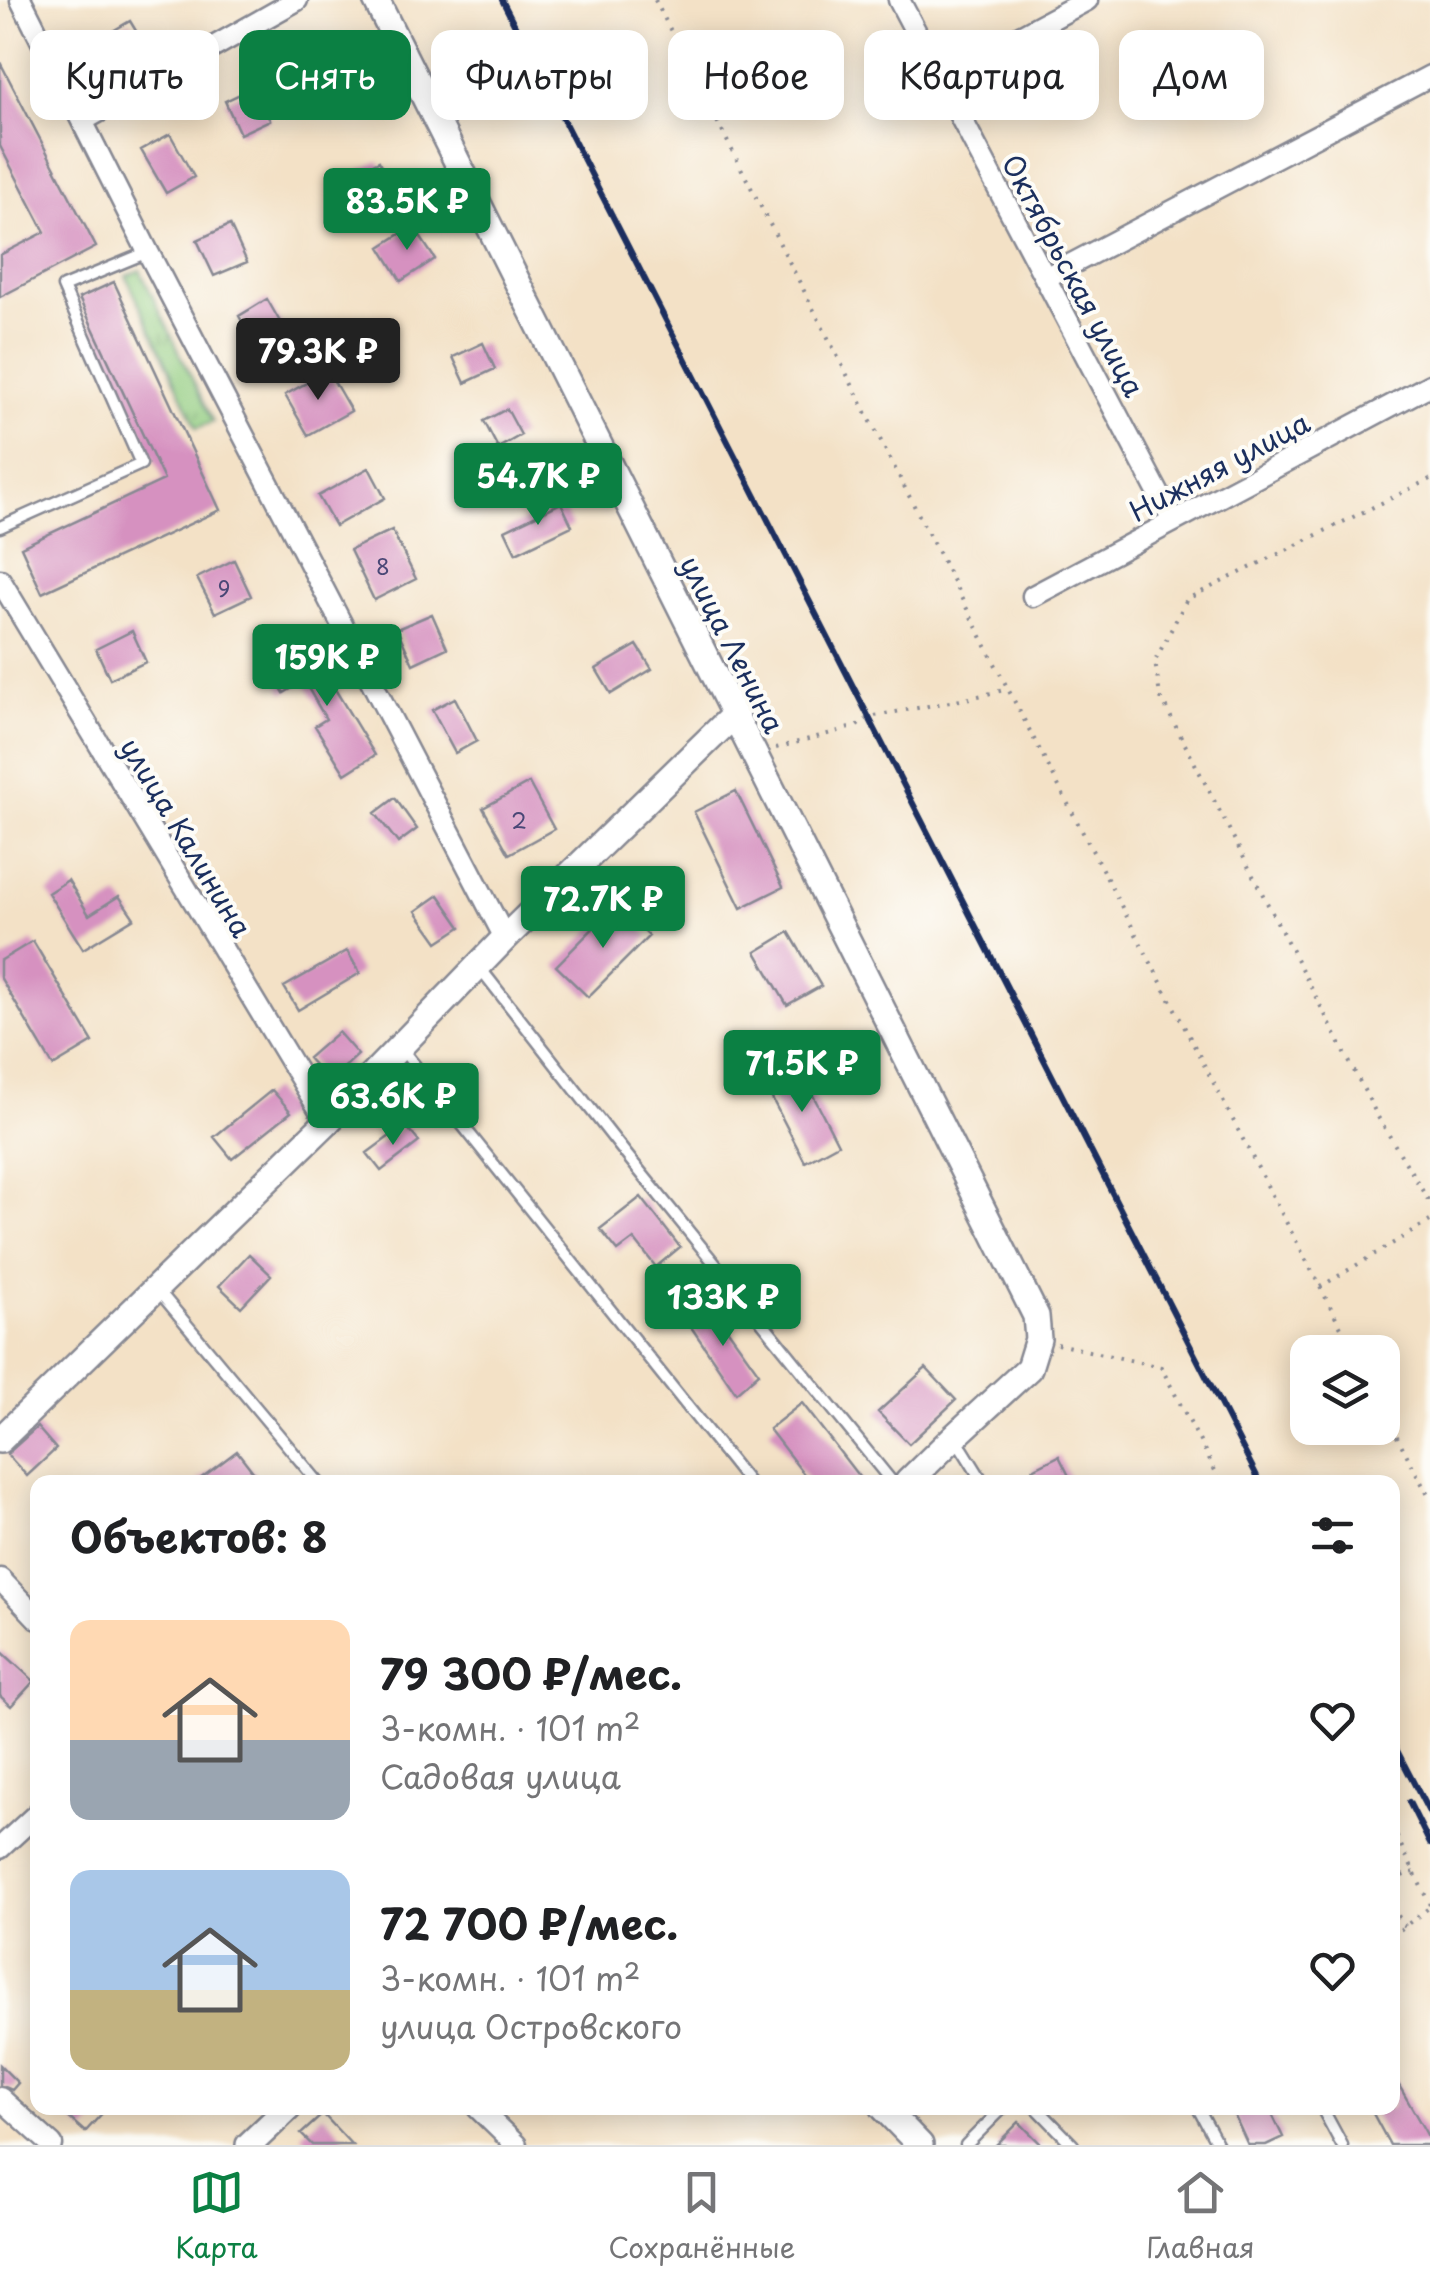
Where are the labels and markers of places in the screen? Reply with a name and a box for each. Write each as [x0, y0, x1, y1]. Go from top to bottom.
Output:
pin: 83.5K ₽ [315, 168, 499, 253]
pin: 79.3K ₽ [226, 318, 410, 403]
pin: 54.7K ₽ [446, 443, 630, 528]
pin: 159K ₽ [246, 624, 408, 709]
pin: 72.7K ₽ [511, 866, 695, 951]
pin: 71.5K ₽ [710, 1030, 894, 1115]
pin: 63.6K ₽ [301, 1063, 485, 1148]
pin: 133K ₽ [642, 1264, 804, 1349]

